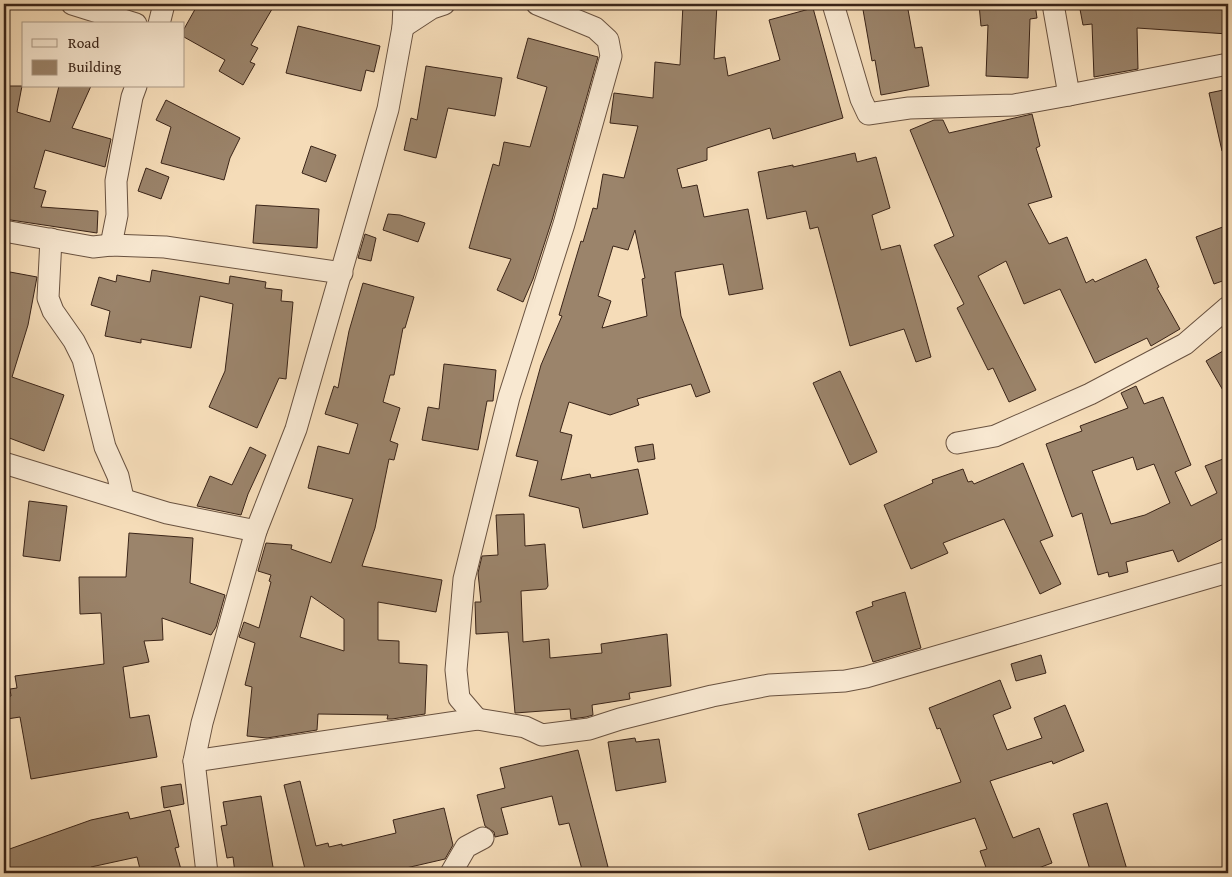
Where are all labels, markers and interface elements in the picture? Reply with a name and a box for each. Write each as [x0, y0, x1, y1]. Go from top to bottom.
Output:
legend [22, 22, 185, 88]
text: Road [68, 32, 99, 53]
text: Building [68, 56, 122, 77]

